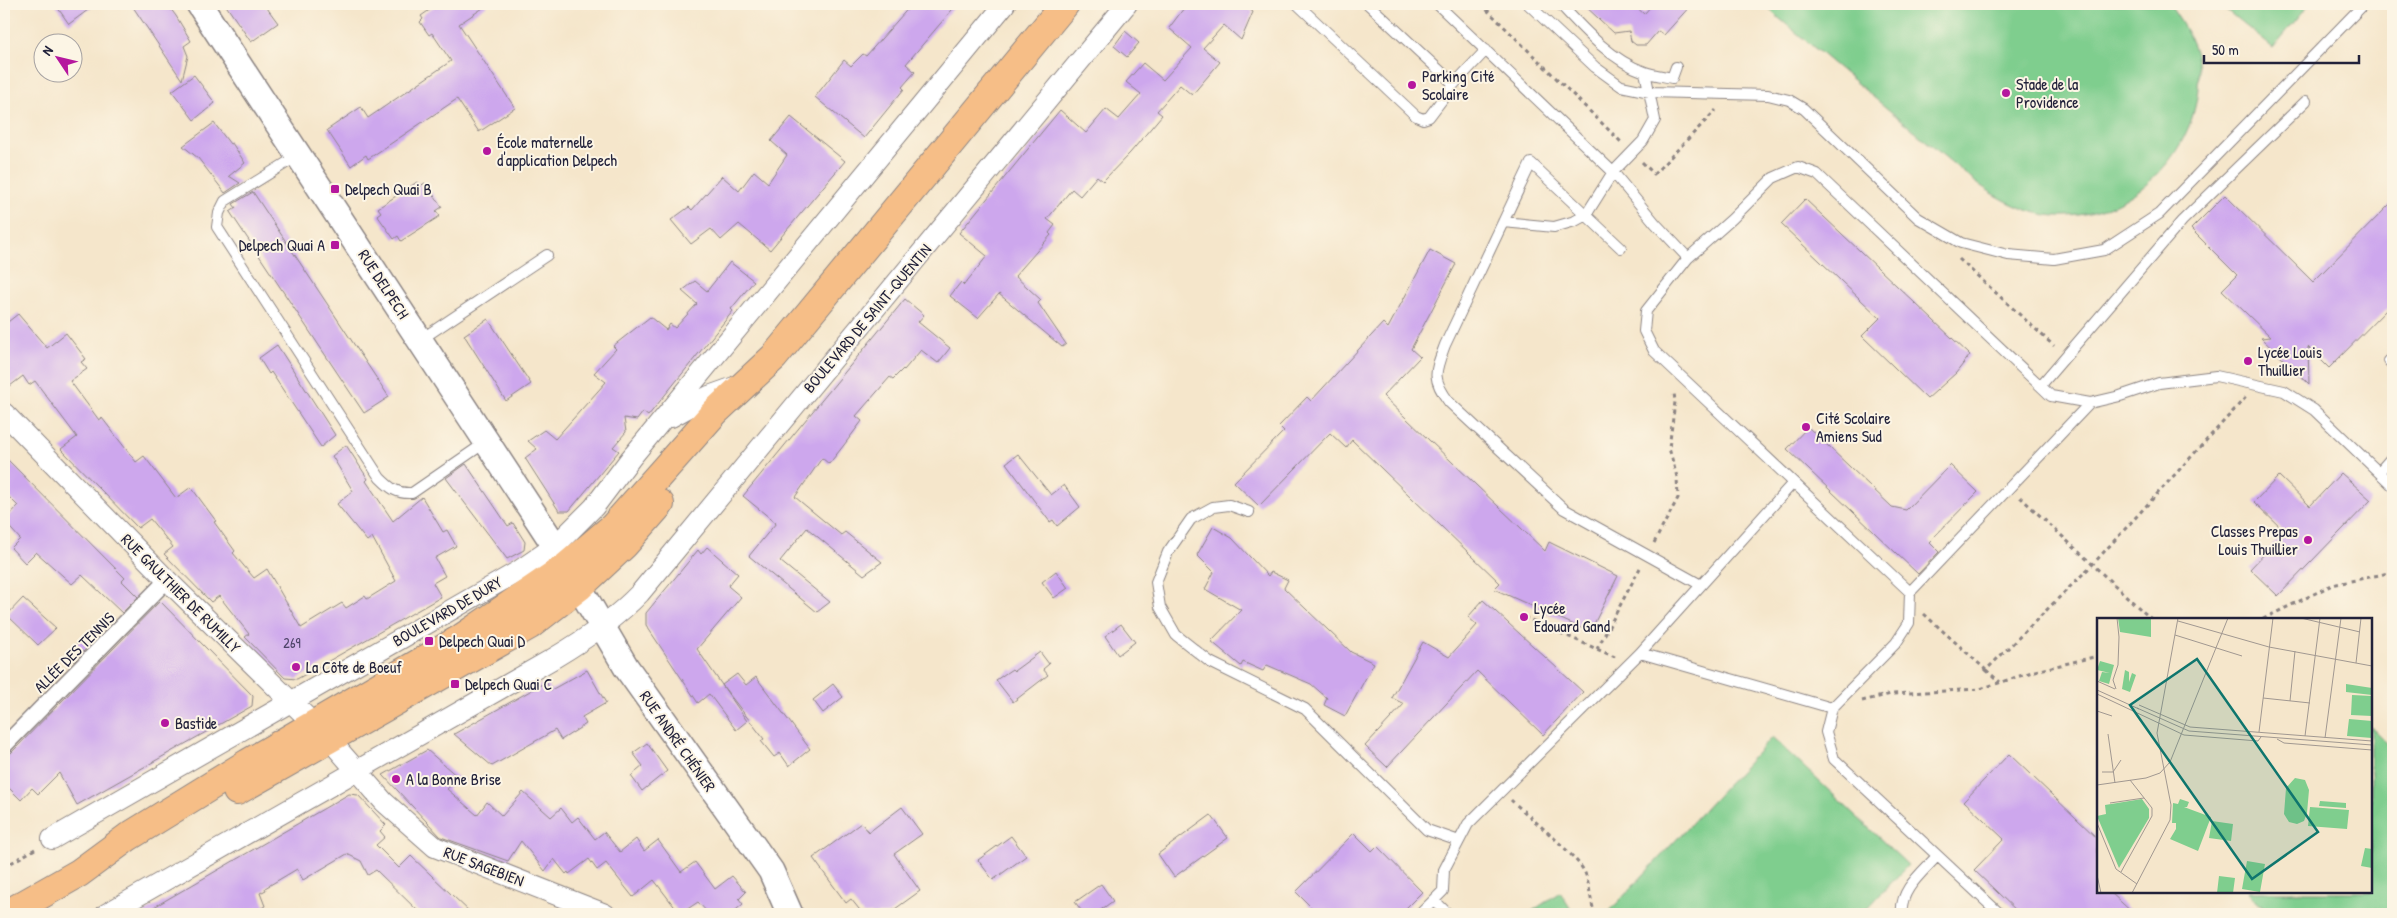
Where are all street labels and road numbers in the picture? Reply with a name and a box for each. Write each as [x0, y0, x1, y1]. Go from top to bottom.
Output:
street label: BOULEVARD DE SAINT-QUENTIN [798, 239, 936, 397]
street label: RUE DELPECH [353, 245, 415, 323]
street label: RUE GAULTHIER DE RUMILLY [116, 528, 246, 658]
street label: BOULEVARD DE DURY [388, 571, 506, 651]
street label: ALLÉE DES TENNIS [29, 606, 120, 697]
street label: RUE ANDRÉ CHÉNIER [635, 686, 721, 796]
street label: RUE SAGEBIEN [441, 841, 527, 891]

